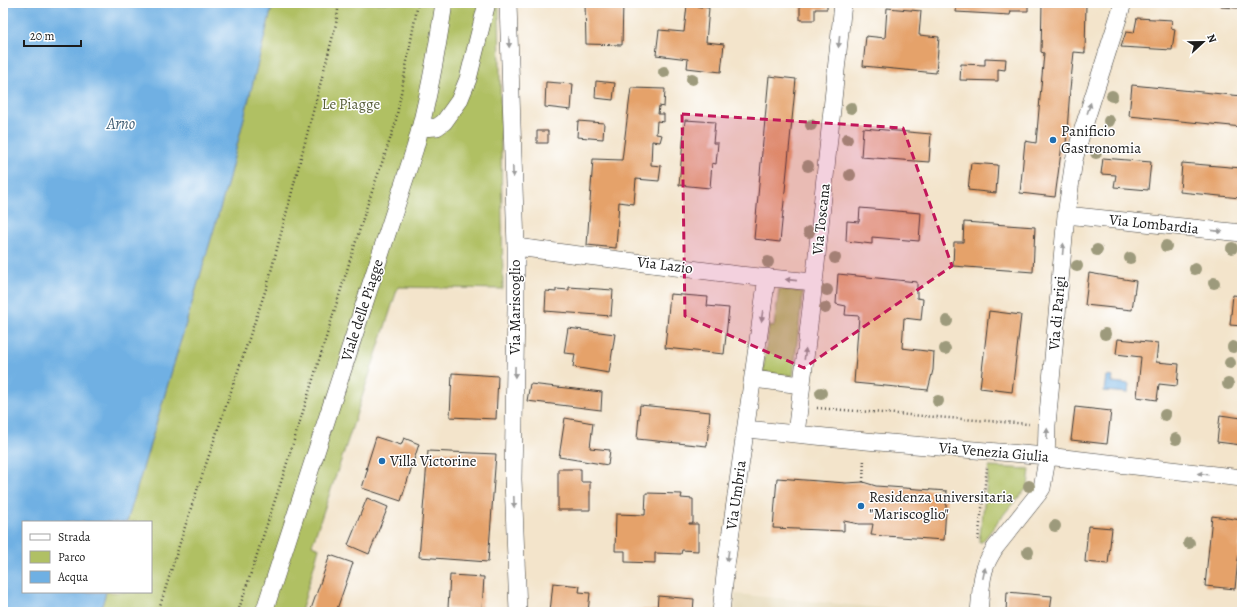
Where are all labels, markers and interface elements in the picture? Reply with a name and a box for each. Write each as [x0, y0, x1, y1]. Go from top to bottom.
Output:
scale bar [24, 22, 81, 48]
north arrow [1183, 22, 1223, 62]
text: 20 m [30, 28, 54, 44]
text: N [1203, 32, 1220, 45]
one-way arrow [506, 36, 512, 49]
one-way arrow [836, 36, 843, 48]
park label: Le Piagge [322, 94, 380, 114]
one-way arrow [1086, 102, 1092, 114]
water label: Arno [106, 113, 135, 135]
place label: Panificio Gastronomia [1061, 121, 1141, 158]
marker: Panificio Gastronomia [1048, 135, 1058, 145]
one-way arrow [510, 166, 517, 178]
street label: Via Toscana [807, 182, 835, 257]
street label: Via Lombardia [1107, 209, 1200, 239]
one-way arrow [1211, 227, 1223, 234]
one-way arrow [1060, 243, 1067, 255]
street label: Via Lazio [635, 252, 694, 278]
street label: Viale delle Piagge [336, 256, 388, 364]
street label: Via Mariscoglio [505, 260, 525, 355]
street label: Via di Parigi [1044, 275, 1070, 352]
one-way arrow [785, 276, 797, 283]
one-way arrow [759, 310, 765, 322]
one-way arrow [802, 348, 808, 360]
one-way arrow [512, 366, 518, 379]
one-way arrow [1044, 427, 1050, 440]
street label: Via Venezia Giulia [937, 437, 1050, 467]
place label: Villa Victorine [389, 451, 477, 471]
marker: Villa Victorine [377, 456, 387, 466]
street label: Via Umbria [721, 459, 751, 532]
one-way arrow [1197, 471, 1209, 477]
place label: Residenza universitaria "Mariscoglio" [869, 487, 1013, 524]
one-way arrow [510, 496, 517, 508]
marker: Residenza universitaria "Mariscoglio" [856, 501, 866, 511]
legend [22, 521, 152, 593]
text: Strada [58, 529, 91, 545]
text: Parco [58, 549, 85, 565]
one-way arrow [725, 549, 731, 562]
one-way arrow [981, 567, 987, 579]
text: Acqua [57, 569, 88, 585]

